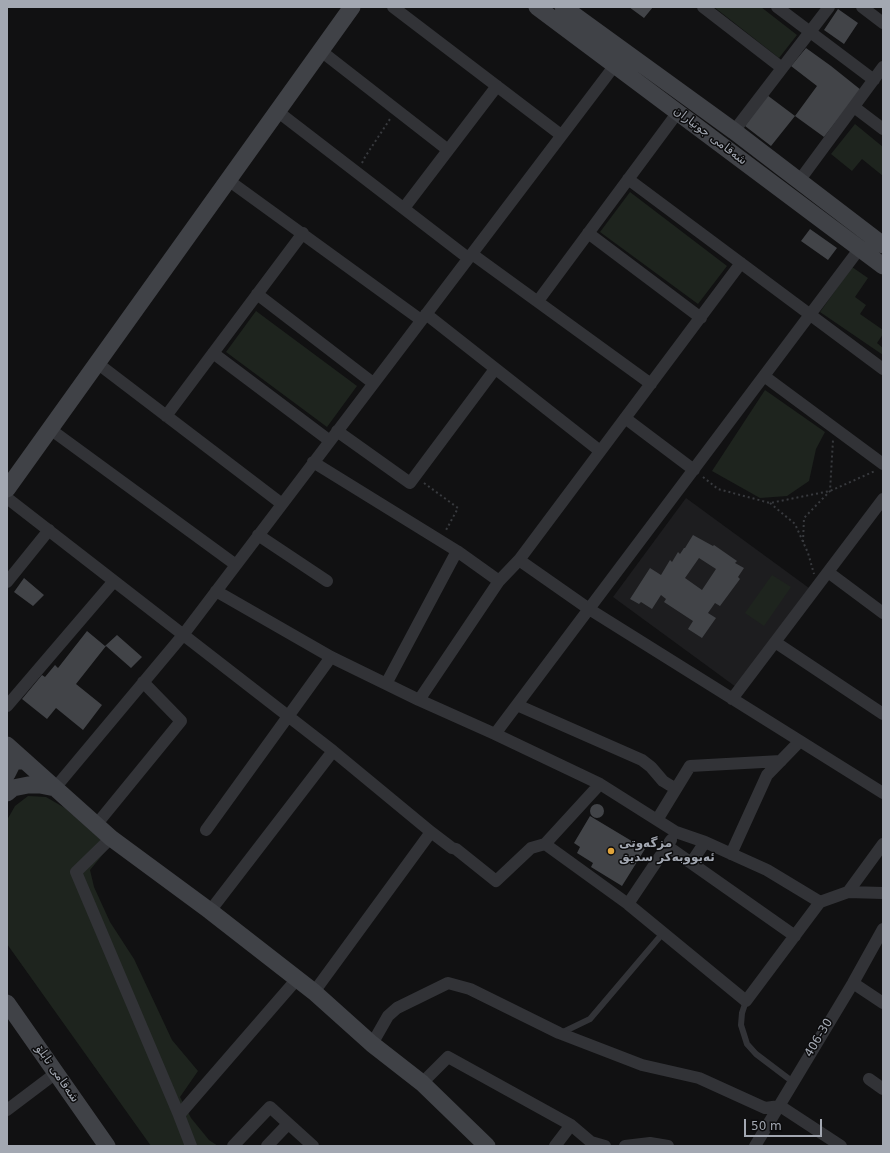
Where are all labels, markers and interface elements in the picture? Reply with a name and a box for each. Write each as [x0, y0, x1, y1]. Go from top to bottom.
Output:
street label: شەقامی جوتیاران [670, 104, 750, 168]
place label: مزگەوتی ئەبووبەکر سدیق [619, 837, 715, 865]
marker: مزگەوتی ئەبووبەکر سدیق [606, 846, 616, 856]
street label: 406-30 [802, 1016, 836, 1060]
street label: شەقامی تابلۆ [32, 1043, 82, 1105]
scale bar [746, 1111, 824, 1137]
text: 50 m [751, 1119, 782, 1133]

